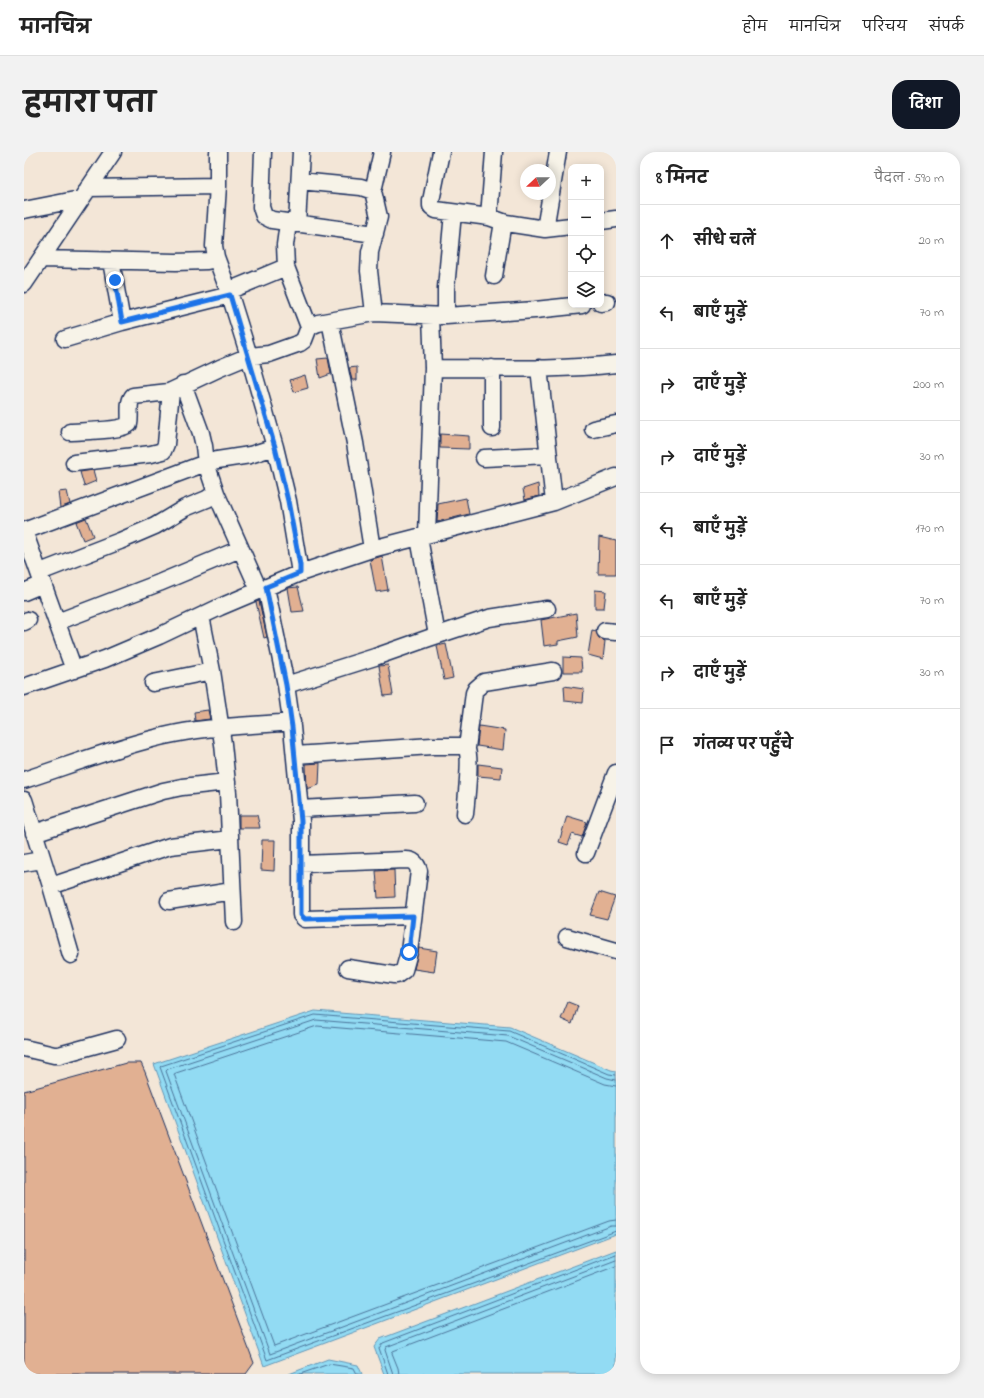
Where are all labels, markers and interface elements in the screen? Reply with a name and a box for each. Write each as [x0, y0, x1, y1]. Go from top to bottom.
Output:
text: मानचित्र [20, 15, 91, 42]
text: होम [743, 17, 767, 38]
text: मानचित्र [789, 17, 841, 38]
text: परिचय [863, 17, 907, 38]
text: संपर्क [929, 17, 964, 38]
button: दिशा [892, 80, 960, 129]
text: हमारा पता [24, 85, 155, 126]
north arrow [520, 164, 556, 200]
map controls [568, 164, 604, 308]
button: + [568, 164, 604, 200]
text: 8 मिनट [656, 166, 708, 191]
text: पैदल · 590 m [874, 169, 944, 188]
button: − [568, 200, 604, 236]
icon: ahead [656, 230, 678, 252]
text: सीधे चलें [694, 230, 755, 252]
text: 20 m [919, 231, 944, 250]
button: locate [568, 236, 604, 272]
route end [106, 271, 124, 289]
button: layers [568, 272, 604, 308]
icon: left [656, 302, 678, 324]
text: बाएँ मुड़ें [694, 302, 747, 324]
text: 70 m [920, 303, 944, 322]
icon: right [656, 374, 678, 396]
text: दाएँ मुड़ें [694, 374, 746, 396]
text: 200 m [913, 375, 944, 394]
icon: right [656, 446, 678, 468]
text: दाएँ मुड़ें [694, 446, 746, 468]
text: 30 m [920, 447, 944, 466]
icon: left [656, 518, 678, 540]
text: बाएँ मुड़ें [694, 518, 747, 540]
text: 170 m [916, 519, 944, 538]
icon: left [656, 590, 678, 612]
text: बाएँ मुड़ें [694, 590, 747, 612]
text: 70 m [920, 591, 944, 610]
icon: right [656, 662, 678, 684]
text: दाएँ मुड़ें [694, 662, 746, 684]
text: 30 m [920, 663, 944, 682]
icon: arrive [656, 734, 678, 756]
text: गंतव्य पर पहुँचे [694, 734, 793, 756]
route start [400, 943, 418, 961]

